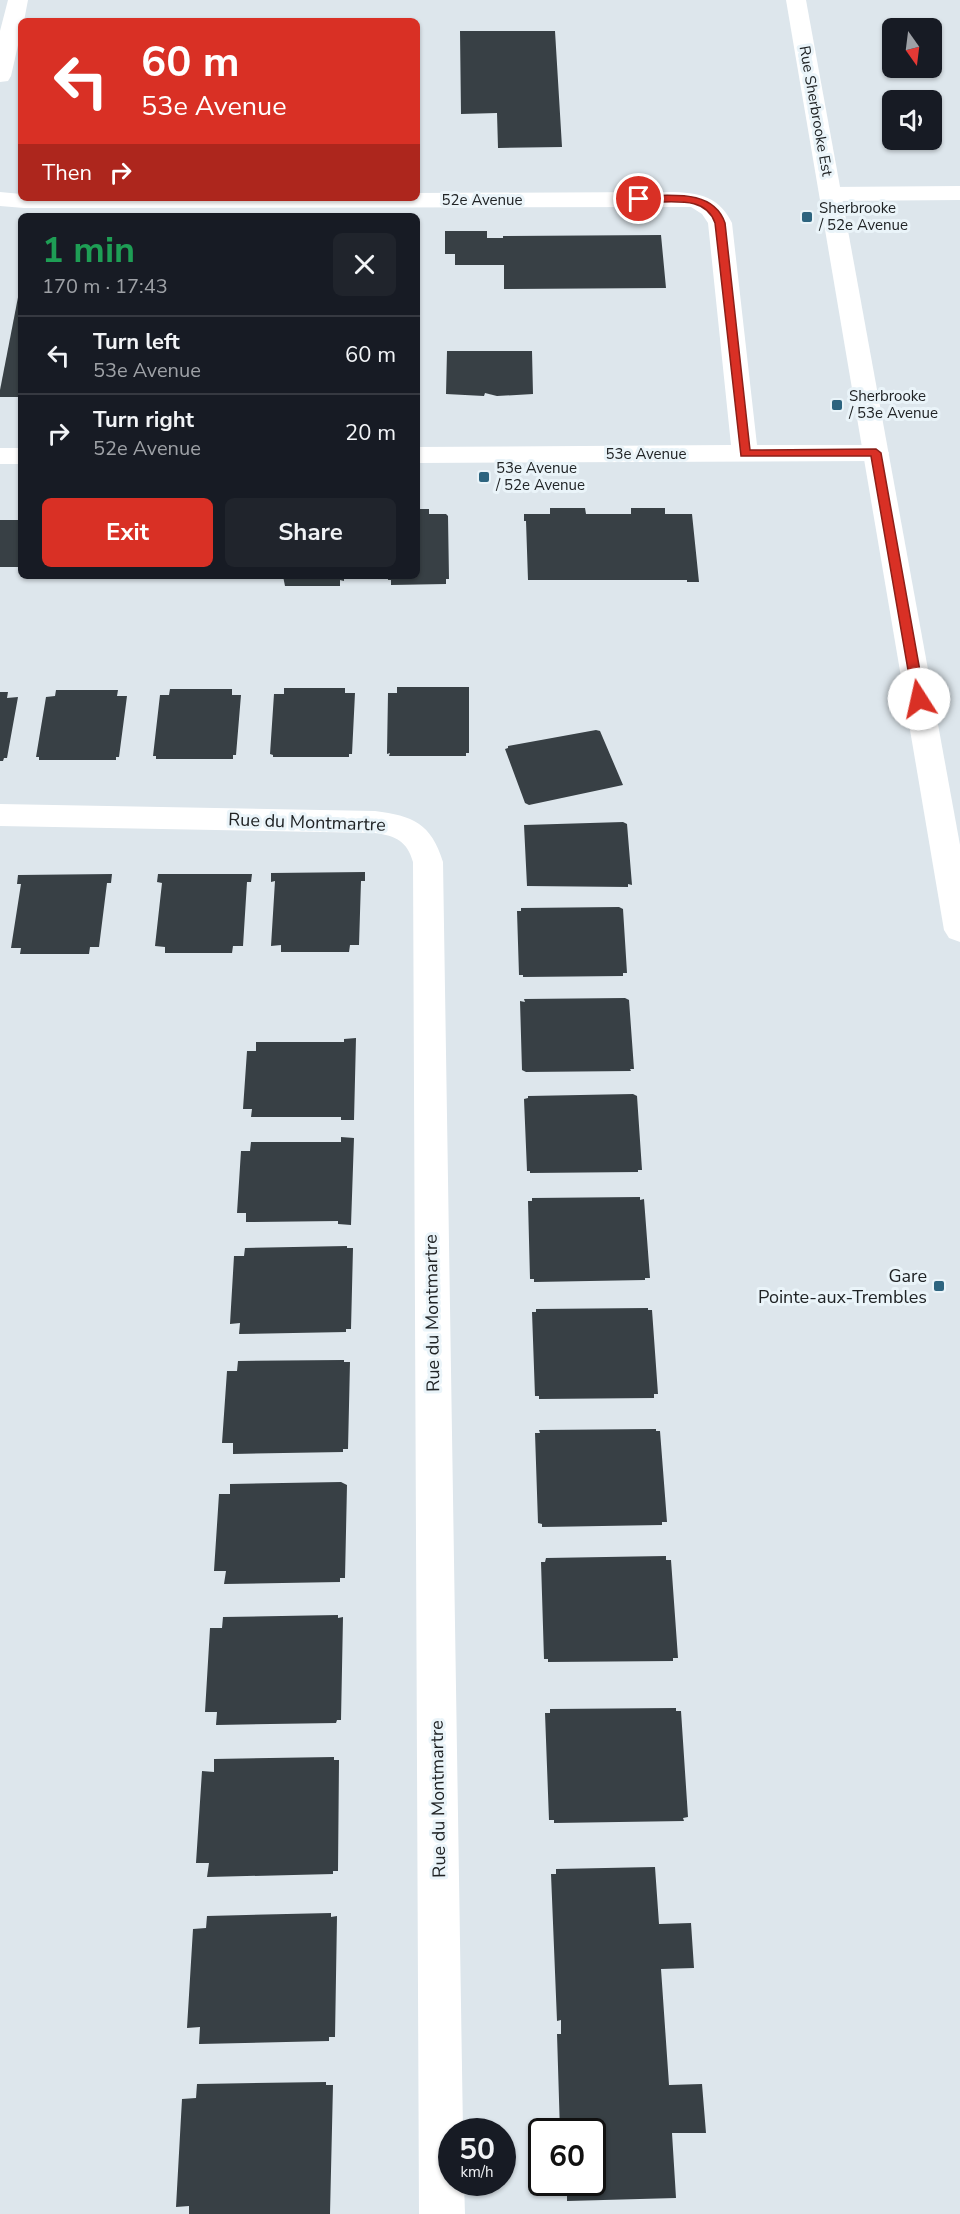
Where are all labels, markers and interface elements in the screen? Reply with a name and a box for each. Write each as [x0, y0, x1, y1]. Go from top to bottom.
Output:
north arrow [882, 18, 942, 78]
map controls [882, 18, 942, 150]
text: 60 m [141, 34, 240, 91]
icon: left [42, 42, 120, 120]
street label: Rue Sherbrooke Est [795, 44, 837, 179]
text: 53e Avenue [141, 88, 287, 125]
button: sound [882, 90, 942, 150]
icon: right [104, 156, 137, 189]
text: Then [42, 158, 92, 188]
pin [613, 173, 664, 224]
icon: arrive [622, 182, 655, 215]
street label: 52e Avenue [442, 190, 522, 210]
place label: Sherbrooke / 52e Avenue [818, 198, 908, 235]
marker: Sherbrooke / 52e Avenue [800, 210, 814, 224]
text: 1 min [42, 226, 135, 275]
button: close [333, 233, 396, 296]
text: 170 m · 17:43 [42, 273, 168, 300]
text: Turn left [93, 327, 180, 357]
icon: left [42, 339, 75, 372]
text: 60 m [345, 340, 396, 370]
text: 53e Avenue [93, 357, 201, 384]
place label: Sherbrooke / 53e Avenue [848, 386, 938, 423]
marker: Sherbrooke / 53e Avenue [830, 398, 844, 412]
text: Turn right [93, 405, 194, 435]
icon: right [42, 417, 75, 450]
text: 20 m [345, 418, 396, 448]
text: 52e Avenue [93, 435, 201, 462]
street label: 53e Avenue [606, 444, 686, 464]
place label: 53e Avenue / 52e Avenue [495, 458, 585, 495]
marker: 53e Avenue / 52e Avenue [477, 470, 491, 484]
button: Exit [42, 498, 213, 567]
button: Share [225, 498, 396, 567]
position arrow [887, 667, 951, 731]
street label: Rue du Montmartre [228, 807, 386, 837]
street label: Rue du Montmartre [419, 1234, 445, 1392]
place label: Gare Pointe-aux-Trembles [758, 1264, 927, 1309]
marker: Gare Pointe-aux-Trembles [932, 1279, 946, 1293]
street label: Rue du Montmartre [425, 1720, 451, 1878]
speed limit sign: 60 [528, 2118, 606, 2196]
text: 50 [459, 2129, 495, 2170]
text: km/h [460, 2162, 494, 2182]

